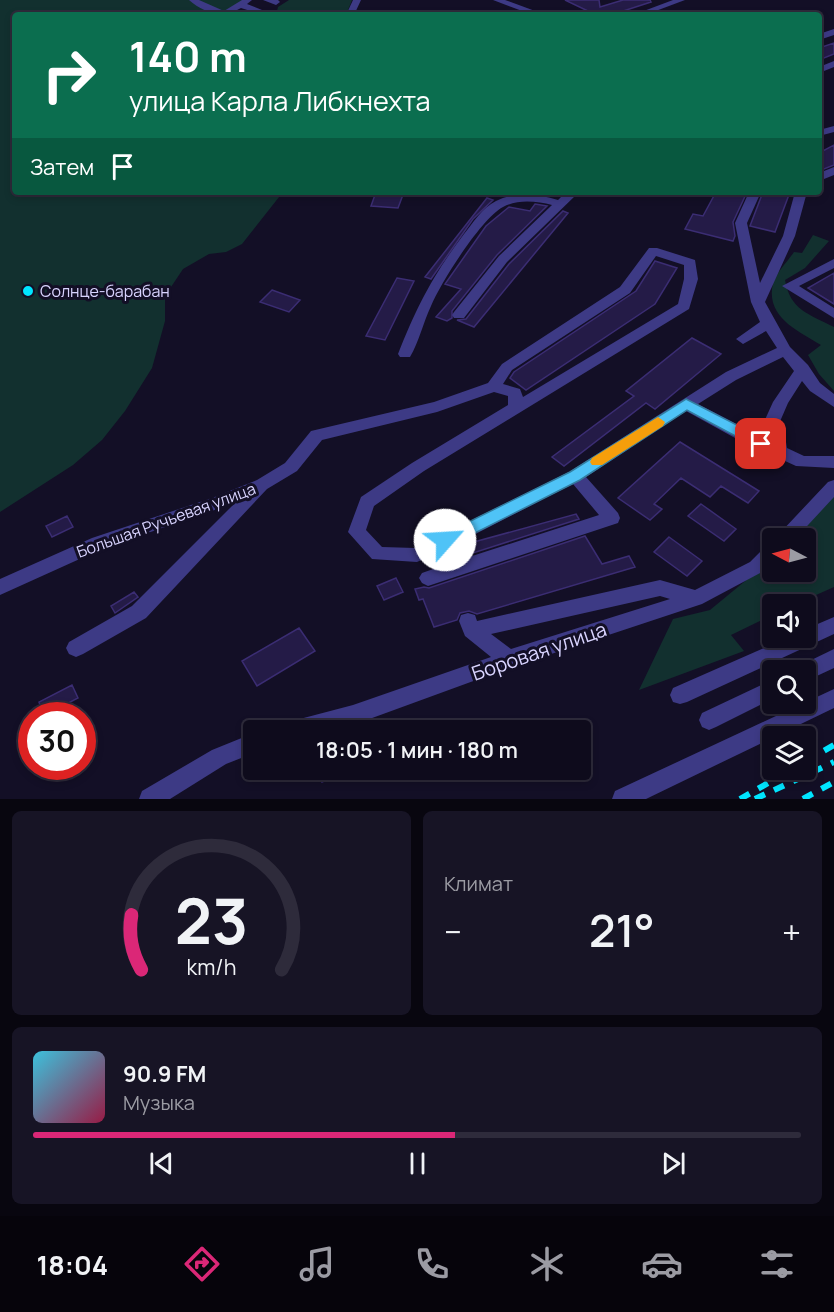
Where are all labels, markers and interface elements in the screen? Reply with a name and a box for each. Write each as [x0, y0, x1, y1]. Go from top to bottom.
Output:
text: 140 m [129, 27, 247, 85]
icon: right [30, 36, 108, 114]
text: улица Карла Либкнехта [129, 82, 431, 119]
icon: arrive [106, 150, 139, 183]
text: Затем [30, 152, 94, 182]
place label: Солнце-барабан [40, 280, 170, 302]
marker: Солнце-барабан [21, 284, 35, 298]
pin [735, 418, 786, 469]
icon: arrive [744, 427, 777, 460]
street label: Большая Ручьевая улица [73, 477, 259, 563]
position arrow [413, 508, 477, 572]
north arrow [762, 528, 816, 582]
map controls [762, 528, 816, 780]
button: sound [762, 594, 816, 648]
street label: Боровая улица [468, 615, 610, 687]
button: search [762, 660, 816, 714]
speed limit sign: 30 [18, 702, 96, 780]
button: layers [762, 726, 816, 780]
text: 18:05 · 1 мин · 180 m [316, 735, 518, 765]
text: Климат [444, 870, 513, 897]
text: 23 [175, 877, 248, 963]
text: 21° [589, 899, 655, 961]
text: − [444, 909, 462, 954]
text: + [782, 909, 801, 954]
text: km/h [187, 952, 236, 981]
text: 90.9 FM [123, 1059, 206, 1089]
text: Музыка [123, 1089, 195, 1116]
icon: previous [145, 1147, 178, 1180]
icon: pause [401, 1147, 434, 1180]
icon: next [657, 1147, 690, 1180]
icon: directions [181, 1243, 223, 1285]
icon: music [296, 1243, 338, 1285]
icon: phone [411, 1243, 453, 1285]
icon: climate [526, 1243, 568, 1285]
icon: car [641, 1243, 683, 1285]
icon: filters [756, 1243, 798, 1285]
text: 18:04 [36, 1246, 108, 1283]

